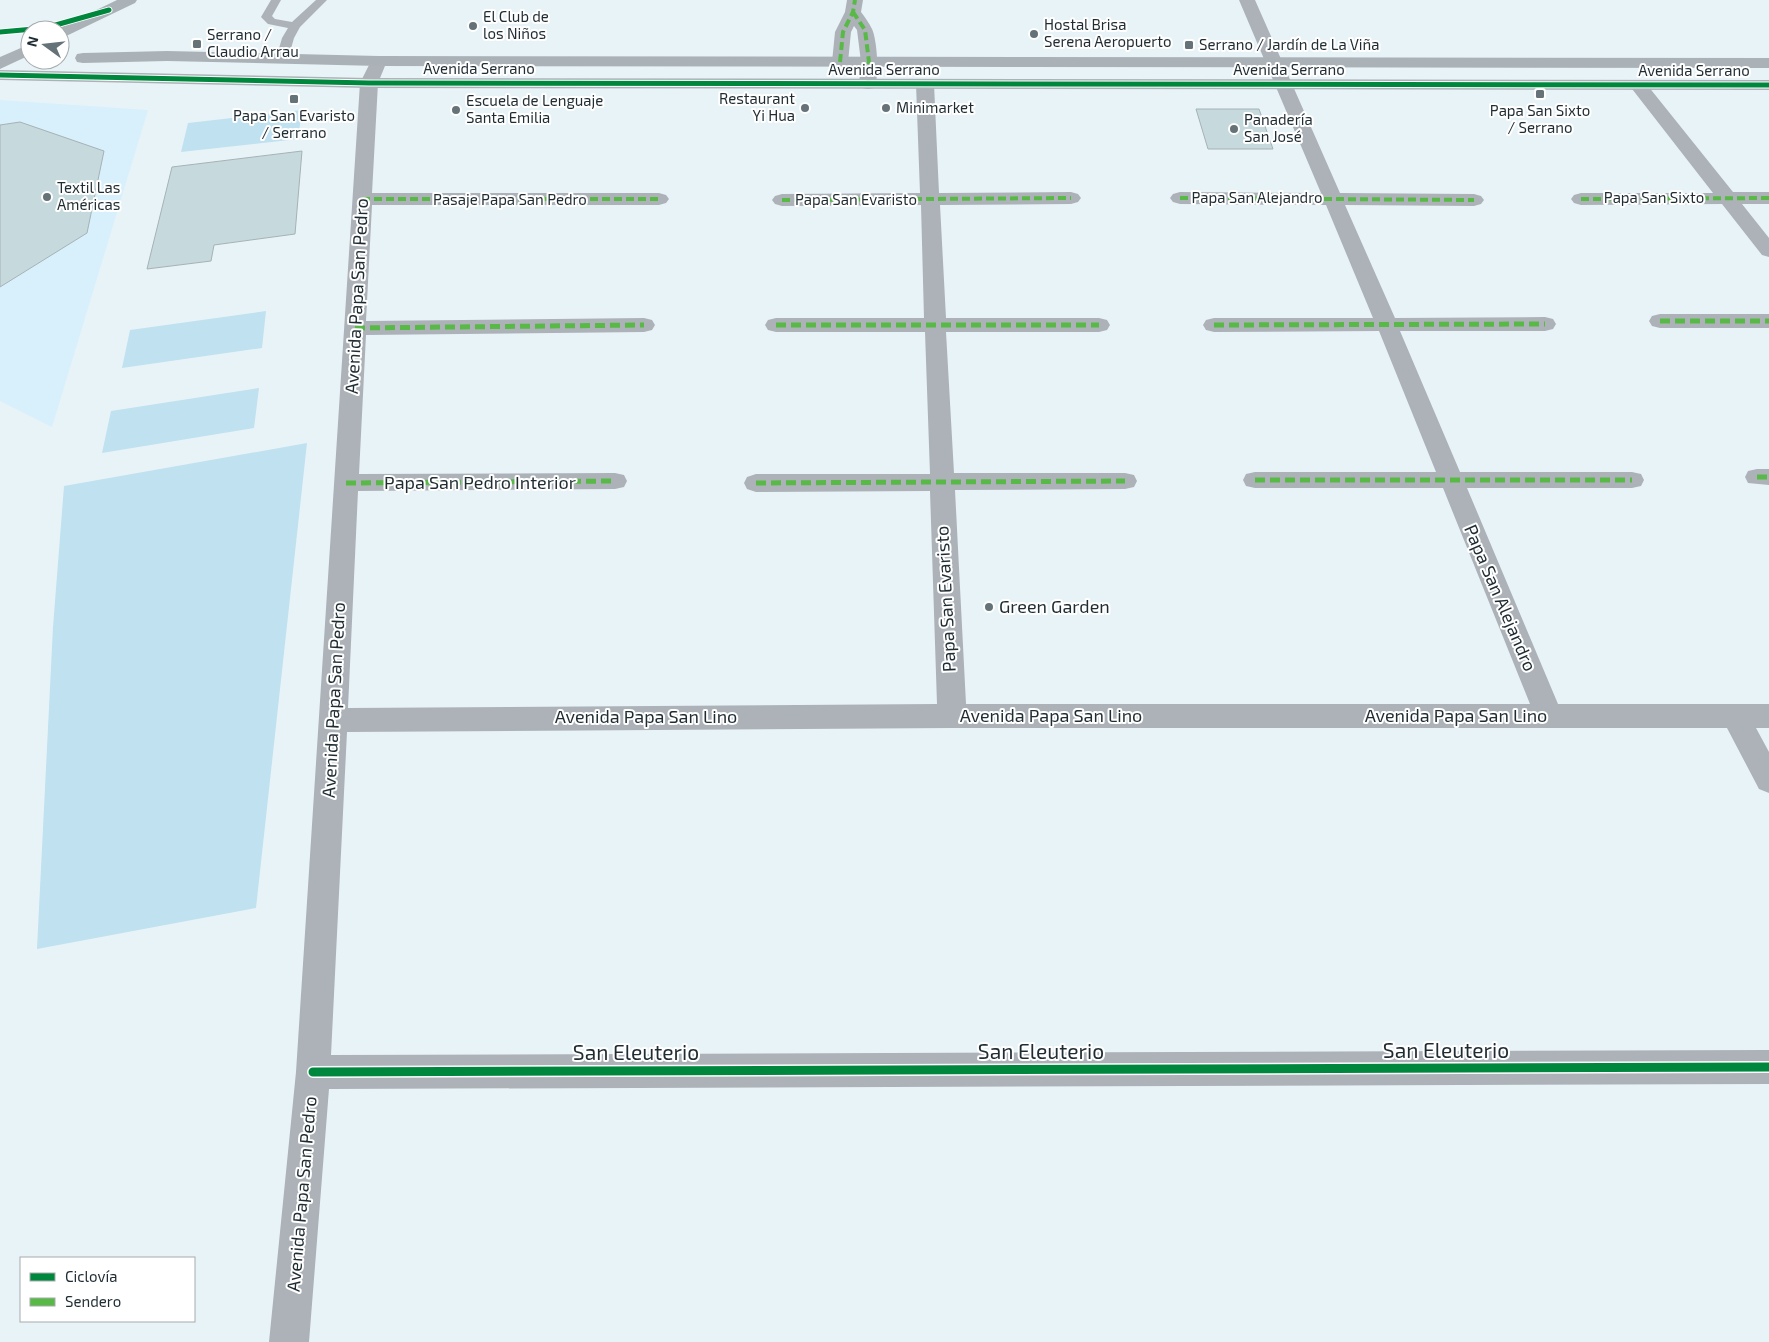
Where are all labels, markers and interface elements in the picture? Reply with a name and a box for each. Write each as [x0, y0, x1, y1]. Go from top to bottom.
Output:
place label: El Club de los Niños [483, 7, 549, 42]
place label: Hostal Brisa Serena Aeropuerto [1044, 15, 1172, 50]
north arrow [20, 20, 70, 70]
marker: El Club de los Niños [467, 20, 479, 32]
place label: Serrano / Claudio Arrau [207, 25, 299, 60]
marker: Hostal Brisa Serena Aeropuerto [1028, 28, 1040, 40]
text: N [22, 34, 41, 49]
place label: Serrano / Jardín de La Viña [1199, 35, 1379, 53]
marker: Serrano / Claudio Arrau [191, 38, 203, 50]
marker: Serrano / Jardín de La Viña [1183, 39, 1195, 51]
street label: Avenida Serrano [423, 59, 535, 77]
street label: Avenida Serrano [828, 60, 940, 78]
street label: Avenida Serrano [1233, 60, 1345, 78]
street label: Avenida Serrano [1638, 61, 1750, 79]
marker: Papa San Sixto / Serrano [1534, 88, 1546, 100]
place label: Restaurant Yi Hua [719, 89, 795, 124]
place label: Escuela de Lenguaje Santa Emilia [466, 91, 603, 126]
marker: Papa San Evaristo / Serrano [288, 93, 300, 105]
place label: Minimarket [896, 98, 974, 116]
place label: Papa San Sixto / Serrano [1490, 101, 1590, 136]
marker: Restaurant Yi Hua [799, 102, 811, 114]
marker: Minimarket [880, 102, 892, 114]
marker: Escuela de Lenguaje Santa Emilia [450, 104, 462, 116]
place label: Papa San Evaristo / Serrano [233, 106, 355, 141]
place label: Panadería San José [1244, 110, 1313, 145]
marker: Panadería San José [1228, 123, 1240, 135]
place label: Textil Las Américas [57, 178, 120, 213]
street label: Papa San Alejandro [1191, 188, 1323, 207]
street label: Papa San Sixto [1604, 188, 1704, 206]
street label: Pasaje Papa San Pedro [433, 190, 587, 209]
street label: Papa San Evaristo [795, 190, 917, 208]
marker: Textil Las Américas [41, 191, 53, 203]
street label: Avenida Papa San Pedro [340, 198, 372, 394]
street label: Papa San Pedro Interior [384, 471, 576, 493]
street label: Papa San Alejandro [1460, 521, 1542, 674]
street label: Papa San Evaristo [930, 525, 960, 673]
place label: Green Garden [999, 595, 1110, 617]
marker: Green Garden [983, 601, 995, 613]
street label: Avenida Papa San Pedro [317, 602, 349, 798]
street label: Avenida Papa San Lino [960, 704, 1142, 726]
street label: Avenida Papa San Lino [1365, 704, 1547, 726]
street label: Avenida Papa San Lino [555, 705, 737, 727]
street label: San Eleuterio [1383, 1037, 1509, 1062]
street label: San Eleuterio [978, 1038, 1104, 1063]
street label: San Eleuterio [573, 1039, 699, 1064]
street label: Avenida Papa San Pedro [282, 1095, 321, 1292]
legend [20, 1257, 195, 1322]
text: Ciclovía [65, 1267, 117, 1285]
text: Sendero [65, 1292, 121, 1310]

